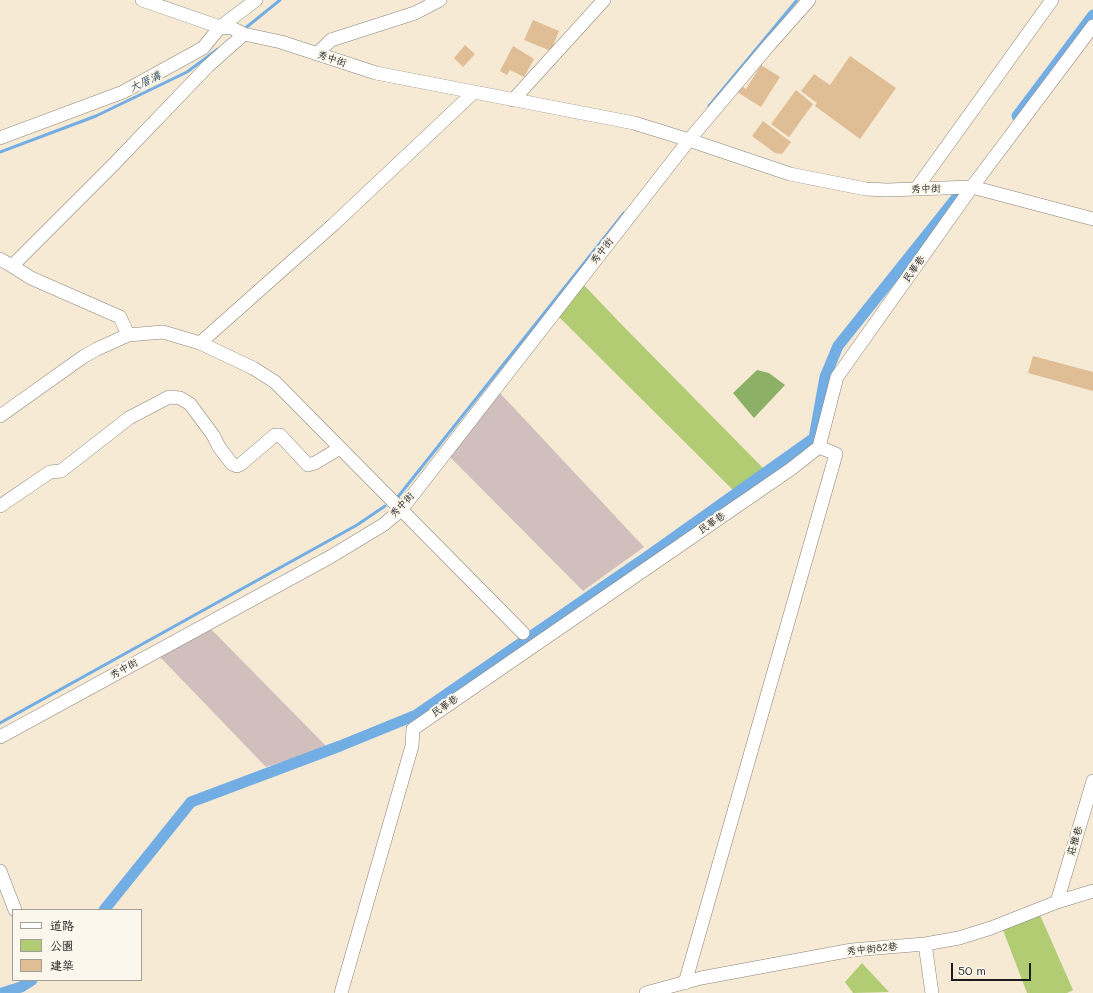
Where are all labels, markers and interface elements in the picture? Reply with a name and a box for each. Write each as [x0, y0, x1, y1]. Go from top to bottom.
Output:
street label: 秀中街 [316, 49, 348, 69]
water label: 大厝溝 [127, 69, 163, 95]
street label: 秀中街 [911, 182, 941, 196]
street label: 秀中街 [588, 235, 616, 267]
street label: 民華巷 [900, 253, 928, 285]
street label: 秀中街 [387, 490, 417, 520]
street label: 民華巷 [696, 510, 728, 536]
street label: 秀中街 [108, 656, 140, 682]
street label: 民華巷 [429, 693, 461, 719]
street label: 莊雅巷 [1065, 825, 1085, 857]
legend [12, 909, 142, 981]
text: 道路 [50, 917, 74, 933]
text: 公園 [50, 937, 74, 953]
street label: 秀中街82巷 [846, 940, 898, 958]
scale bar [953, 955, 1033, 981]
text: 建築 [50, 957, 74, 973]
text: 50 m [958, 962, 986, 978]

